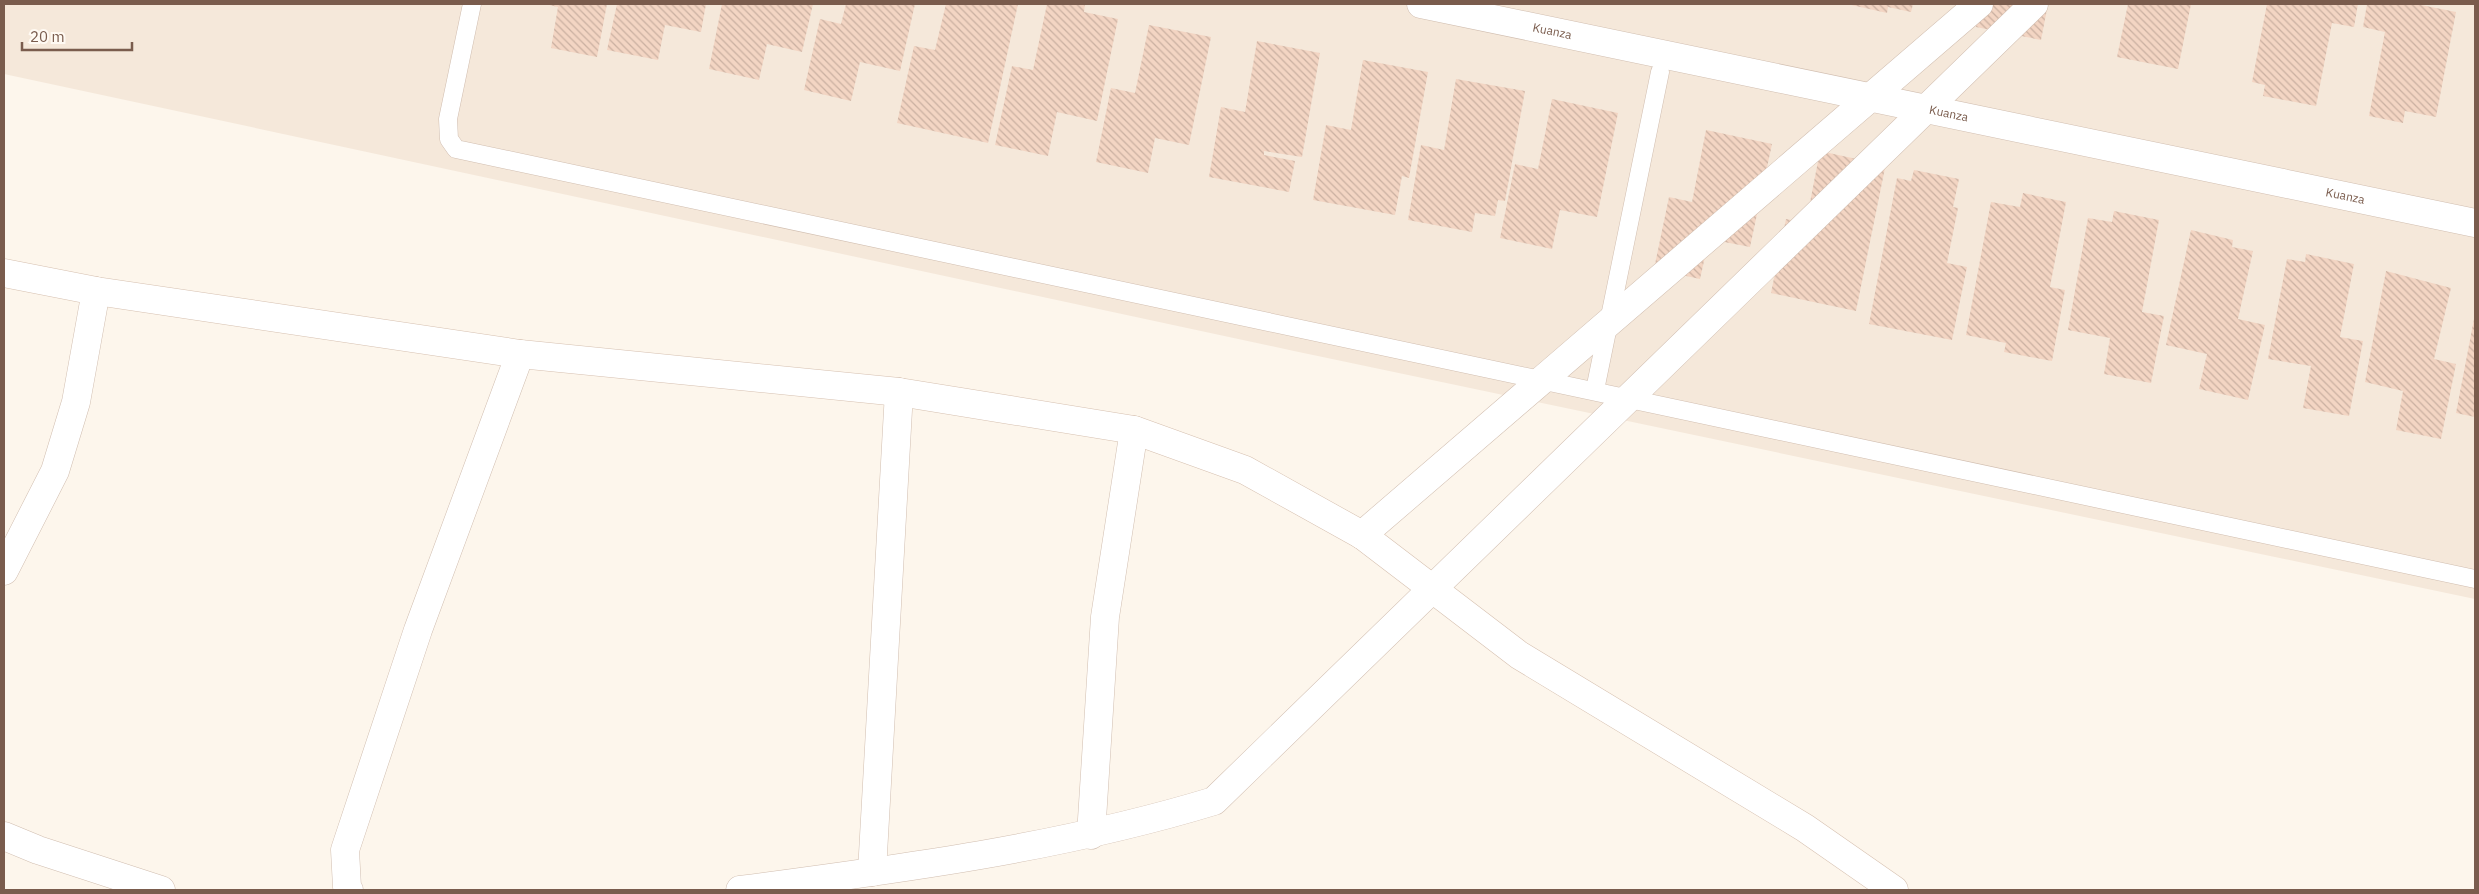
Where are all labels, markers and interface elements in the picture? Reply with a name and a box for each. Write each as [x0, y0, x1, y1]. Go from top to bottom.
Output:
street label: Kuanza [1531, 19, 1574, 42]
scale bar [22, 20, 132, 52]
text: 20 m [30, 27, 65, 46]
street label: Kuanza [1928, 102, 1970, 125]
street label: Kuanza [2324, 184, 2367, 207]

